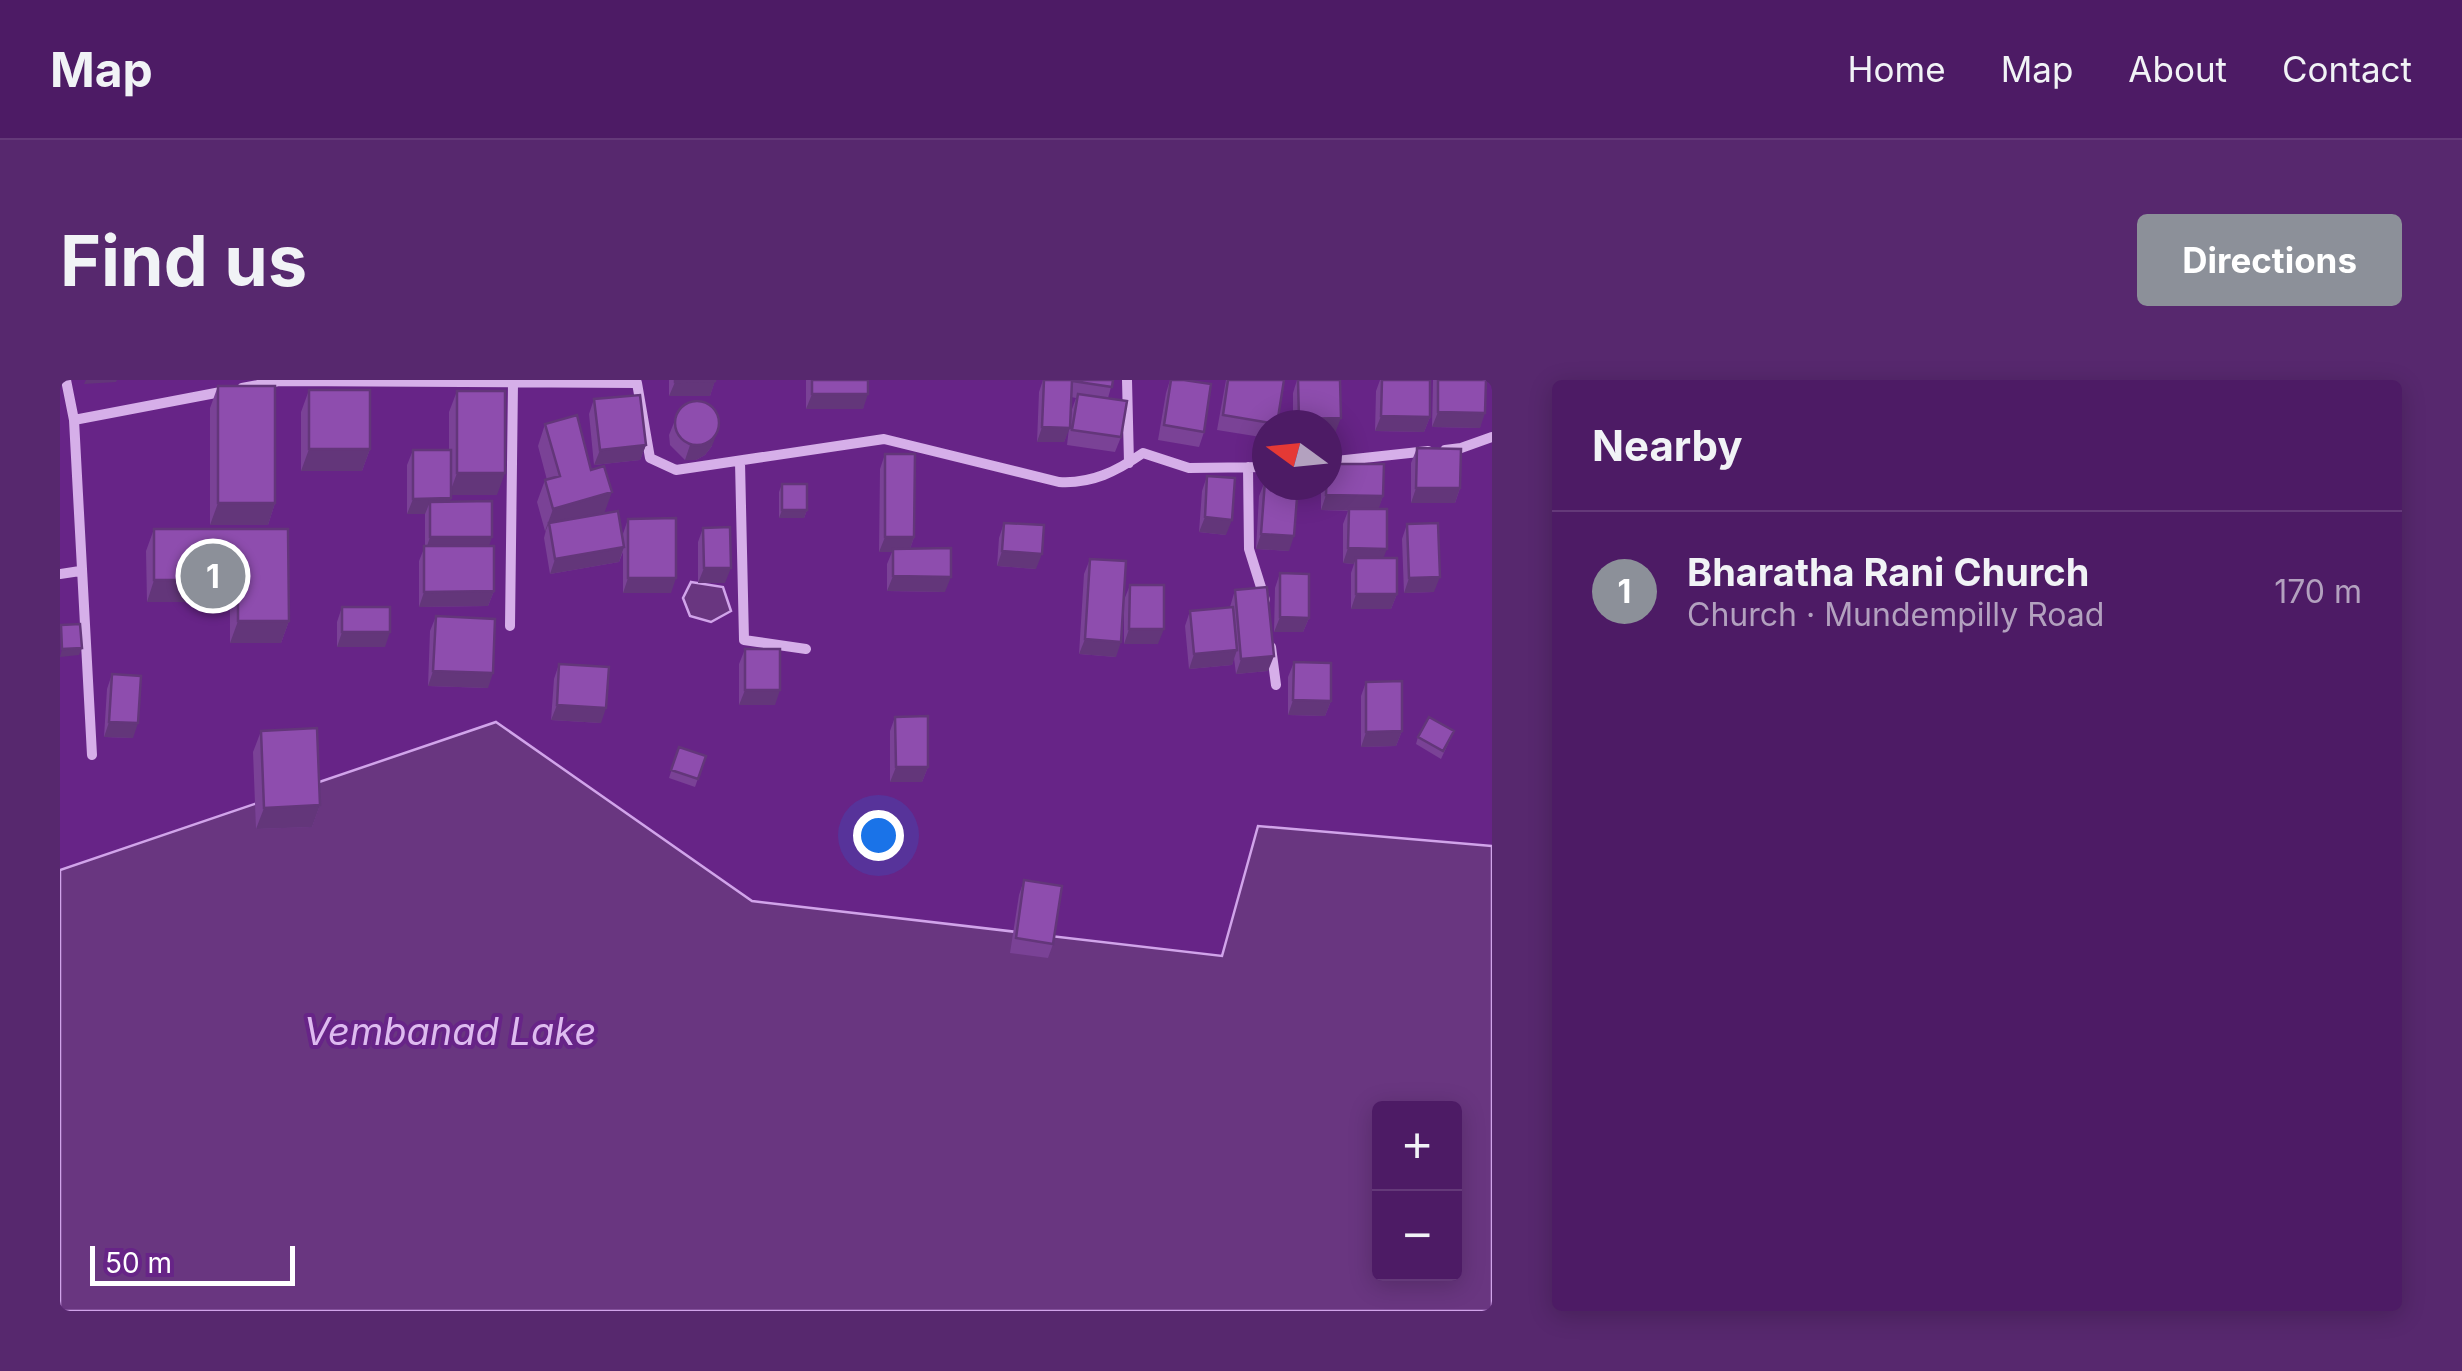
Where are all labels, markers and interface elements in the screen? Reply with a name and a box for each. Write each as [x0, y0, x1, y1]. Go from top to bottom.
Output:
text: Map [50, 40, 153, 99]
text: Home [1848, 48, 1946, 90]
text: Map [2001, 48, 2073, 90]
text: About [2128, 48, 2227, 90]
text: Contact [2282, 48, 2412, 90]
button: Directions [2137, 214, 2402, 306]
text: Find us [60, 218, 307, 303]
north arrow [1252, 410, 1342, 500]
text: Nearby [1592, 420, 1743, 471]
pin: 1 [180, 538, 246, 614]
text: Bharatha Rani Church [1687, 549, 2089, 595]
text: 1 [1618, 572, 1631, 611]
text: 170 m [2274, 572, 2362, 611]
text: Church · Mundempilly Road [1687, 595, 2104, 634]
your location [853, 810, 904, 861]
water label: Vembanad Lake [304, 1008, 596, 1054]
map controls [1372, 1101, 1462, 1281]
button: + [1372, 1101, 1462, 1191]
button: − [1372, 1191, 1462, 1281]
scale bar [90, 1241, 295, 1286]
text: 50 m [105, 1246, 172, 1280]

